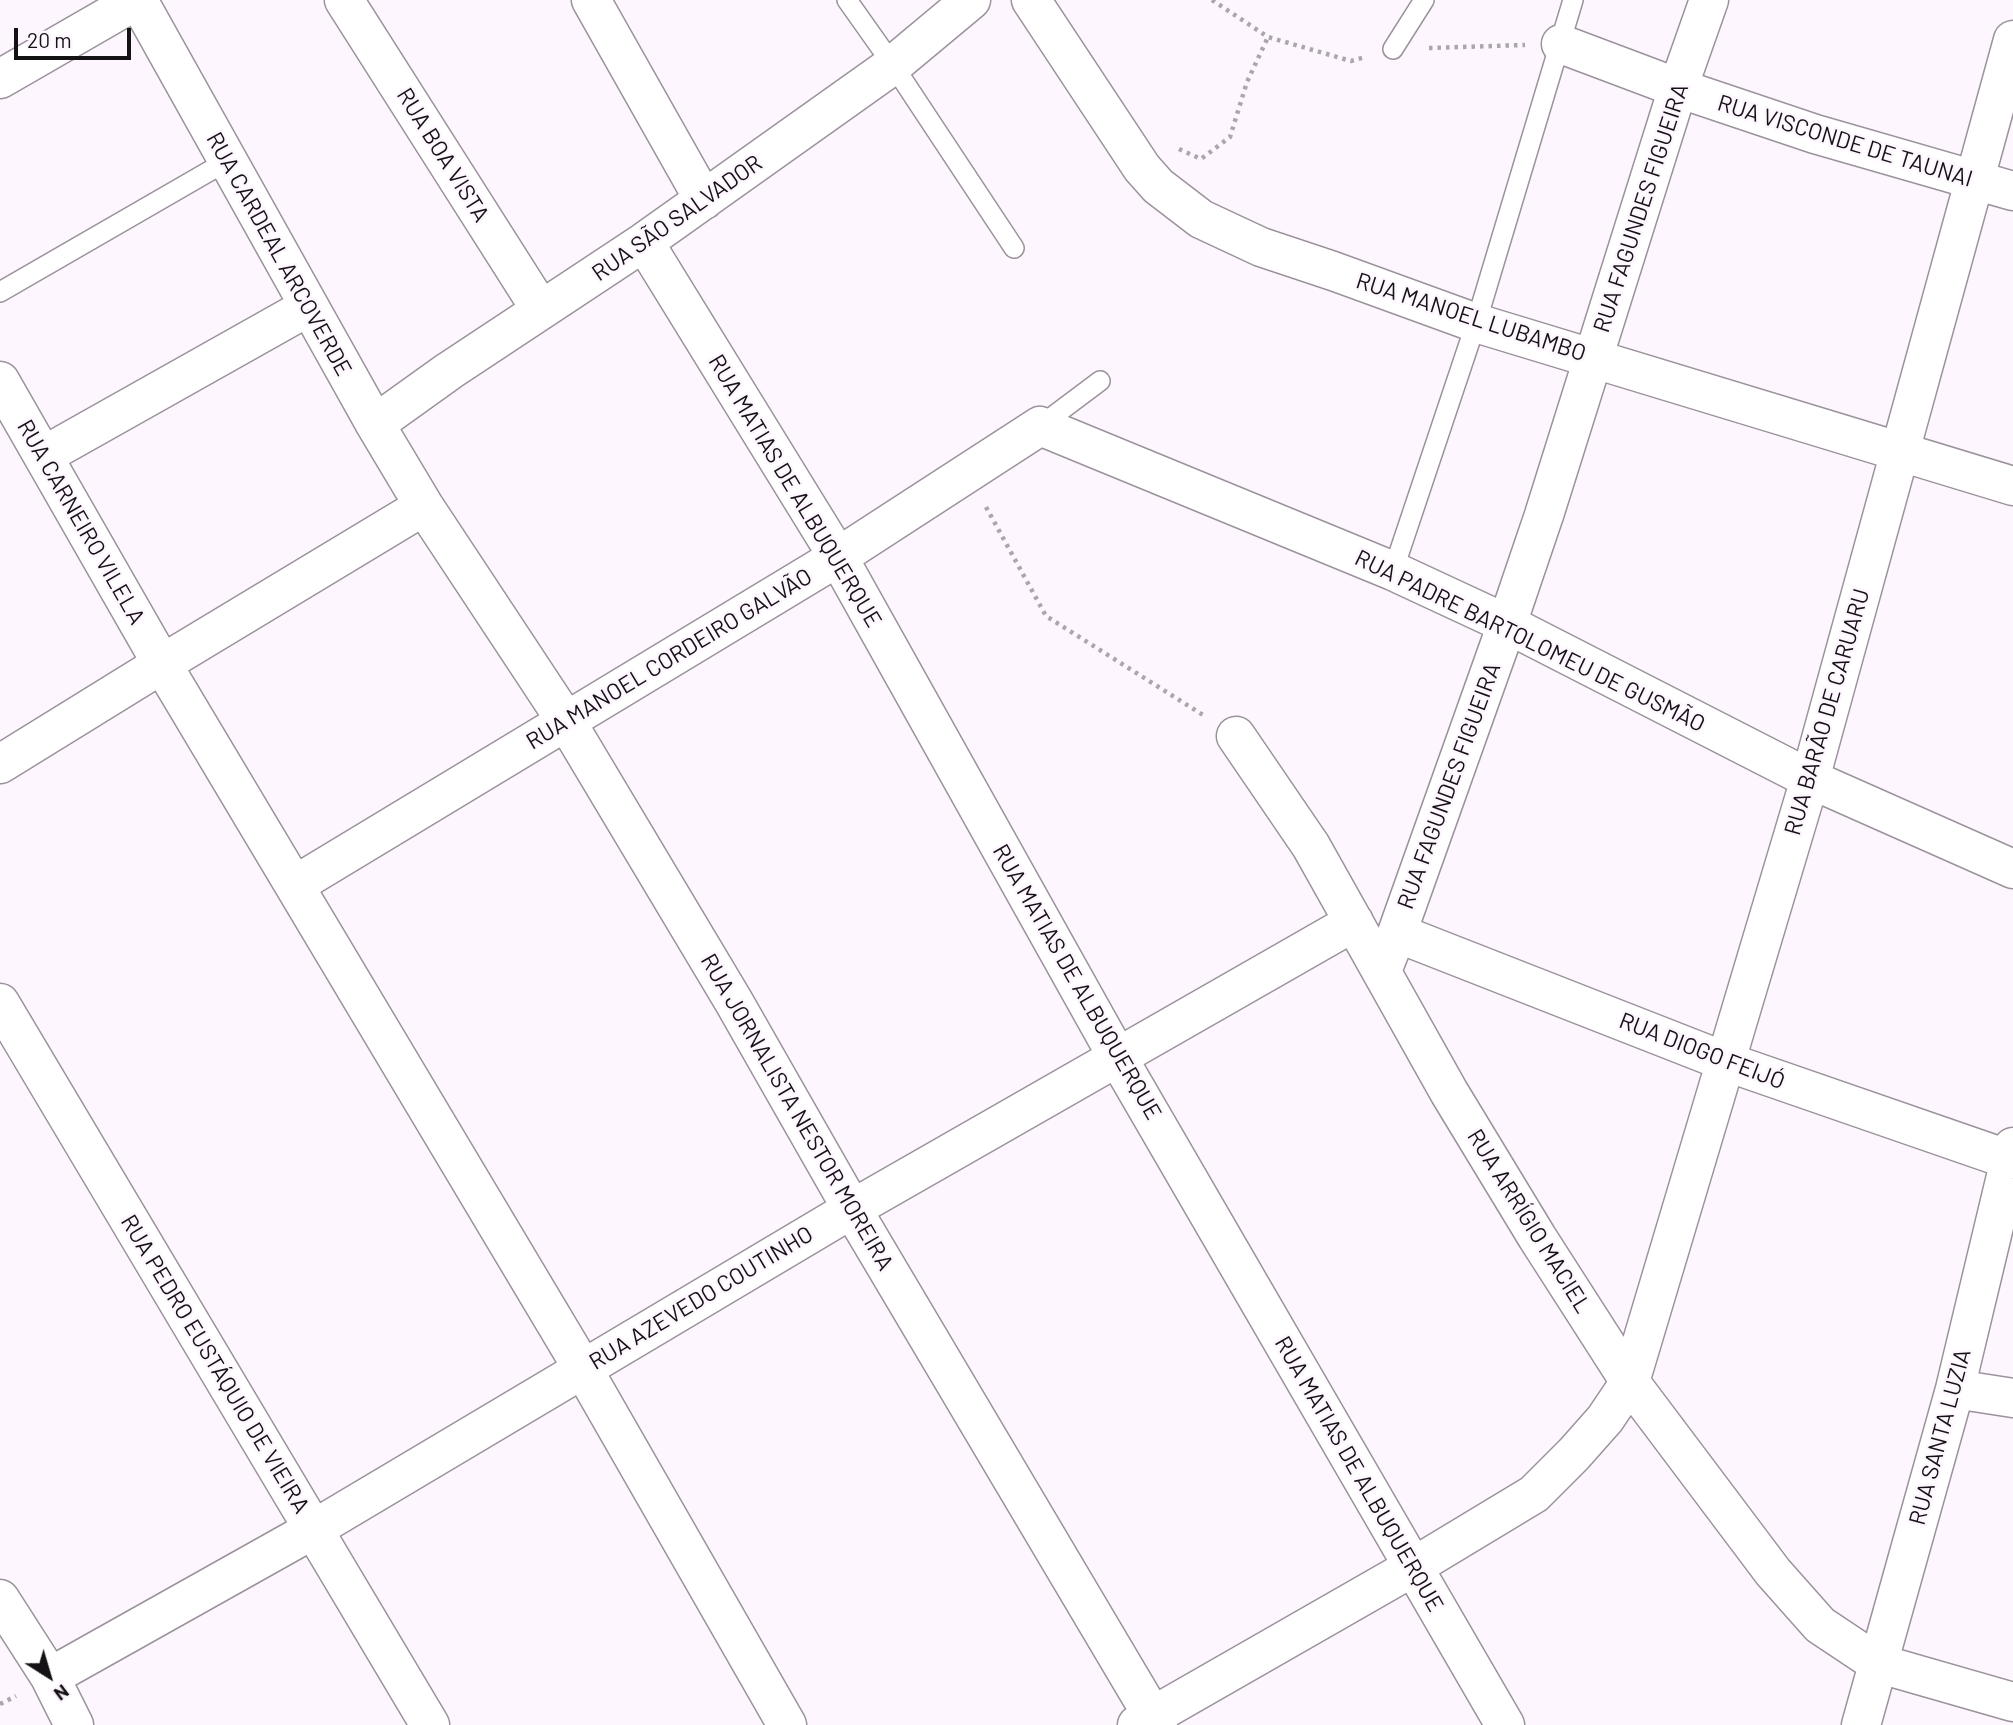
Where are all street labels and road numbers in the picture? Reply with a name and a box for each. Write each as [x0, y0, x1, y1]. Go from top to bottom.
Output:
street label: RUA FAGUNDES FIGUEIRA [1588, 80, 1694, 336]
street label: RUA BOA VISTA [391, 83, 495, 227]
street label: RUA VISCONDE DE TAUNAI [1714, 89, 1976, 193]
street label: RUA CARDEAL ARCOVERDE [200, 127, 358, 381]
street label: RUA SÃO SALVADOR [587, 149, 767, 287]
street label: RUA MANOEL LUBAMBO [1353, 267, 1589, 367]
street label: RUA MATIAS DE ALBUQUERQUE [702, 350, 888, 632]
street label: RUA CARNEIRO VILELA [11, 415, 151, 629]
street label: RUA PADRE BARTOLOMEU DE GUSMÃO [1350, 544, 1710, 738]
street label: RUA MANOEL CORDEIRO GALVÃO [521, 563, 817, 755]
street label: RUA BARÃO DE CARUARU [1779, 586, 1875, 838]
street label: RUA FAGUNDES FIGUEIRA [1392, 659, 1506, 913]
street label: RUA MATIAS DE ALBUQUERQUE [987, 839, 1167, 1125]
street label: RUA JORNALISTA NESTOR MOREIRA [695, 949, 899, 1275]
street label: RUA DIOGO FEIJÓ [1615, 1007, 1789, 1095]
street label: RUA ARRÍGIO MACIEL [1461, 1124, 1597, 1318]
street label: RUA PEDRO EUSTÁQUIO DE VIEIRA [115, 1210, 315, 1518]
street label: RUA AZEVEDO COUTINHO [584, 1220, 818, 1376]
street label: RUA MATIAS DE ALBUQUERQUE [1269, 1331, 1449, 1617]
street label: RUA SANTA LUZIA [1903, 1346, 1977, 1528]

